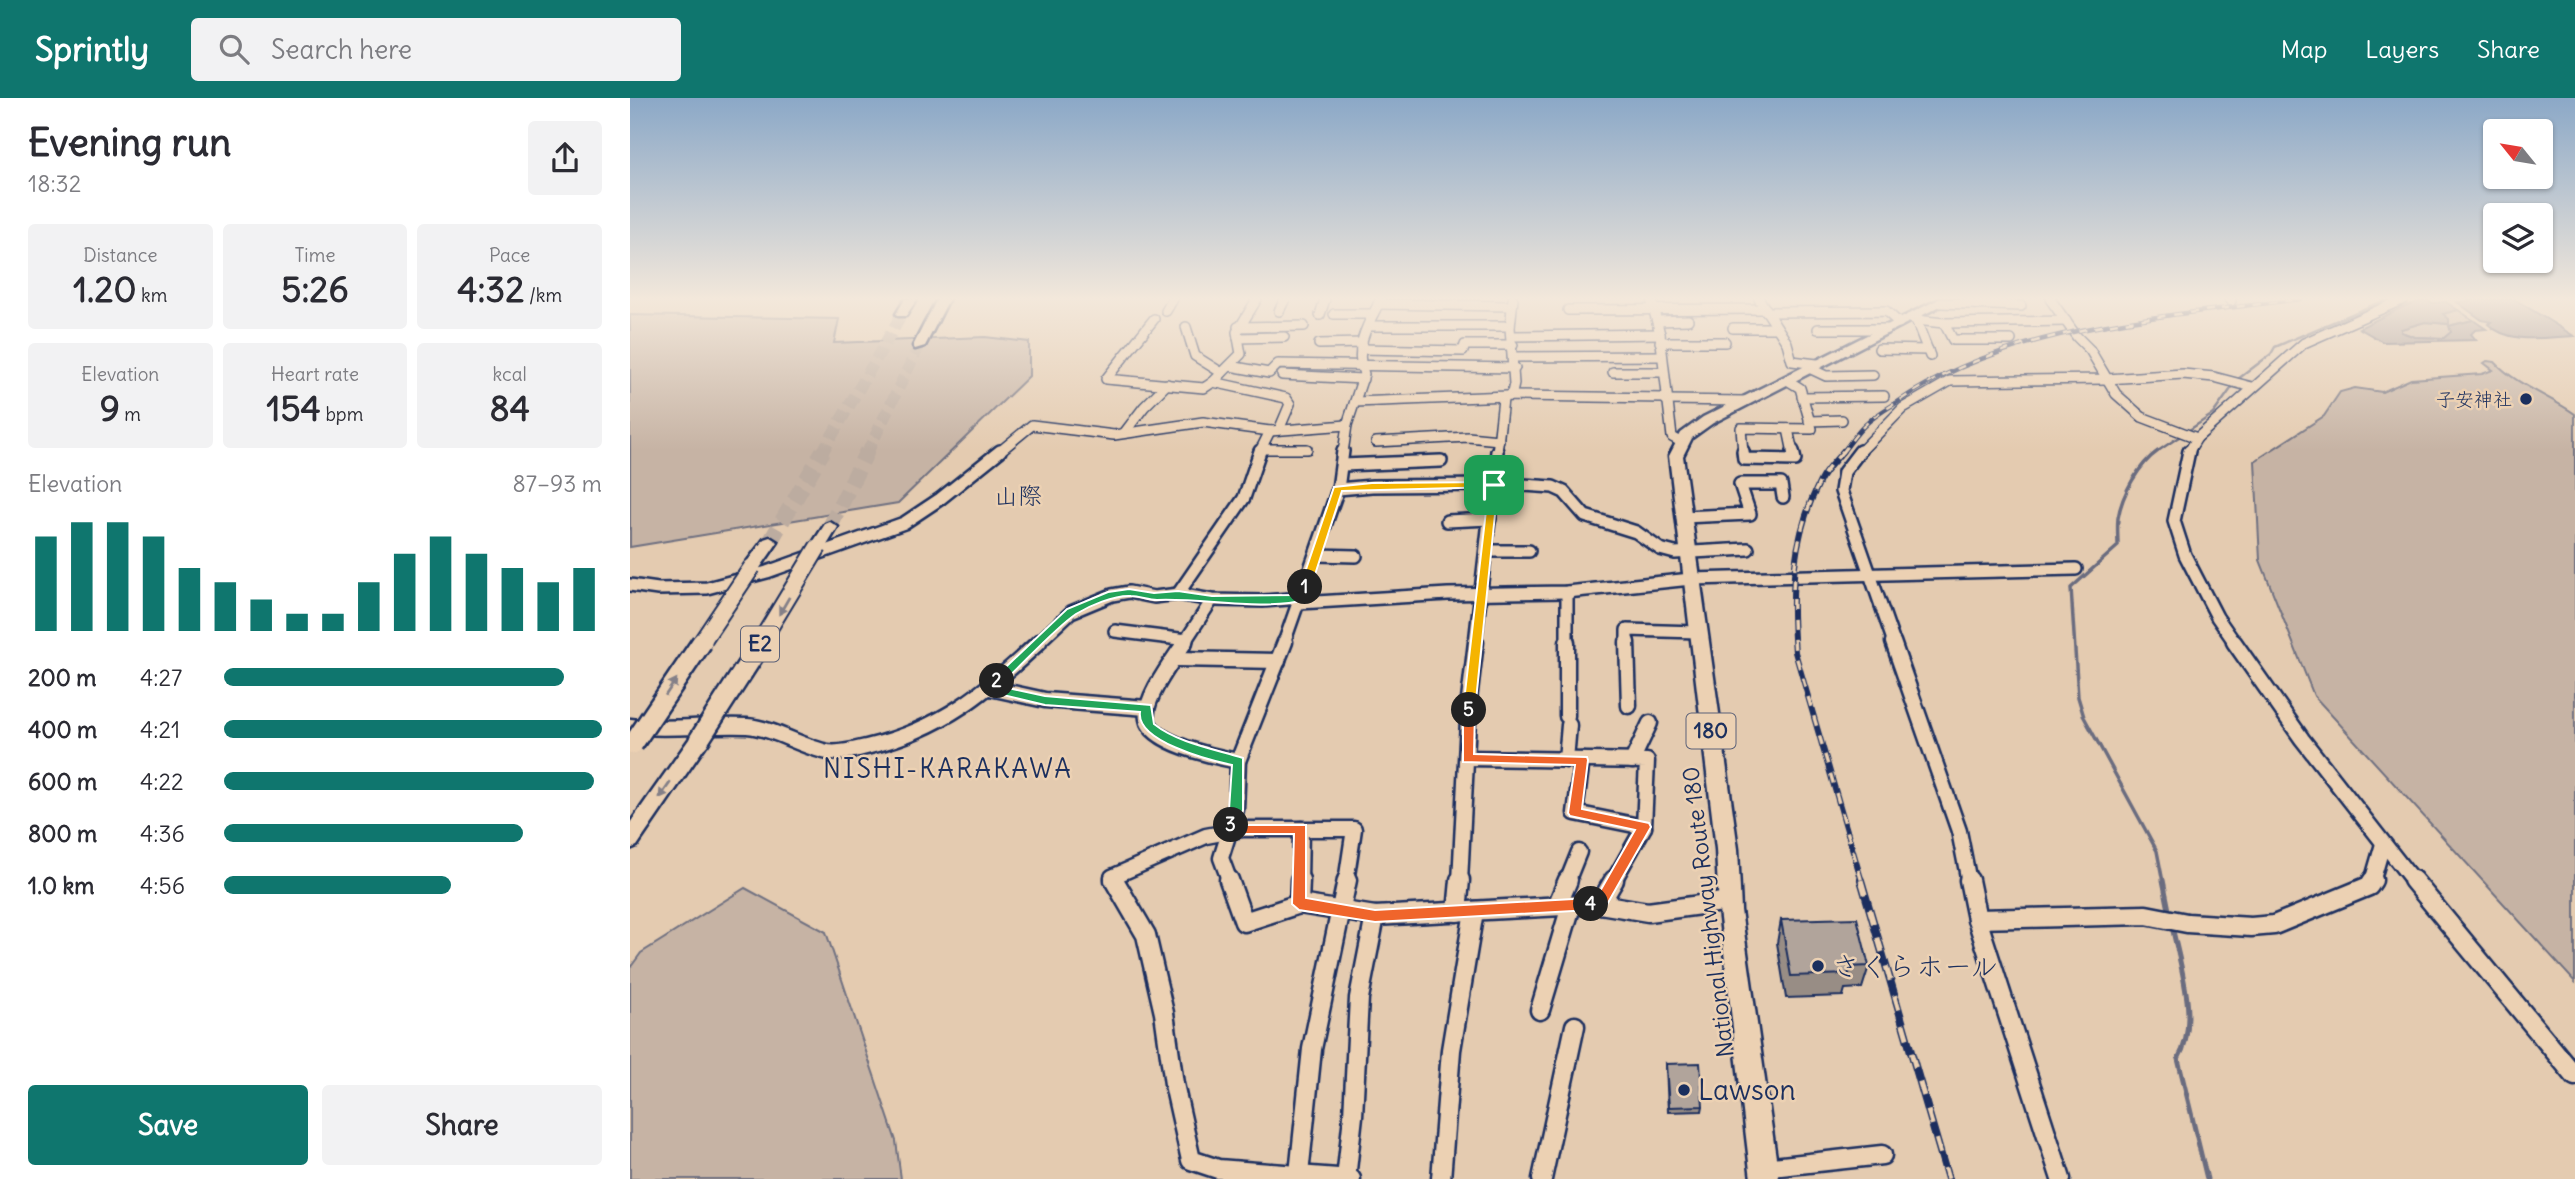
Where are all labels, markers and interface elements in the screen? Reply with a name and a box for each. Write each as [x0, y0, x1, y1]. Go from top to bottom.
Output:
search box [191, 18, 681, 81]
text: Sprintly [35, 28, 149, 70]
icon: search [215, 30, 253, 68]
text: Search here [271, 33, 412, 66]
text: Map [2281, 34, 2327, 64]
text: Layers [2365, 34, 2439, 64]
text: Share [2477, 34, 2540, 64]
text: Evening run [28, 119, 231, 166]
north arrow [2483, 119, 2553, 189]
map controls [2483, 119, 2553, 273]
button: share [528, 121, 602, 195]
text: 18:32 [28, 169, 81, 198]
button: layers [2483, 203, 2553, 273]
text: Distance [83, 243, 157, 267]
text: Time [294, 243, 336, 267]
text: Pace [489, 243, 530, 267]
text: 1.20 [73, 267, 137, 311]
text: 5:26 [281, 267, 349, 311]
text: 4:32 [457, 267, 524, 311]
text: km [137, 283, 167, 307]
text: /km [524, 283, 562, 307]
text: Elevation [81, 362, 159, 386]
text: Heart rate [271, 362, 359, 386]
text: kcal [493, 362, 527, 386]
text: 9 [100, 386, 120, 430]
text: 154 [267, 386, 321, 430]
text: 84 [489, 386, 530, 430]
place label: 子安神社 [2436, 387, 2512, 411]
marker: 子安神社 [2518, 391, 2534, 407]
text: m [120, 402, 141, 426]
text: bpm [321, 402, 363, 426]
pin [1464, 455, 1524, 515]
icon: arrive [1475, 466, 1513, 504]
text: Elevation [28, 469, 122, 498]
text: 87–93 m [512, 469, 602, 498]
district label: 山際 [994, 480, 1042, 510]
pin: 1 [1288, 570, 1322, 604]
text: 1 [1301, 574, 1308, 598]
one-way arrow [778, 596, 790, 616]
road number: E2 [741, 626, 779, 662]
text: 200 m [28, 663, 97, 692]
text: 4:27 [140, 663, 182, 692]
pin: 2 [980, 664, 1014, 698]
text: 2 [991, 668, 1002, 692]
one-way arrow [665, 678, 678, 697]
pin: 5 [1452, 692, 1486, 728]
text: 5 [1463, 697, 1474, 721]
road number: 180 [1686, 714, 1736, 748]
text: 400 m [28, 715, 97, 744]
text: 4:21 [140, 715, 180, 744]
district label: NISHI-KARAKAWA [823, 752, 1073, 785]
street label: National Highway Route 180 [1675, 765, 1740, 1059]
text: 600 m [28, 767, 97, 796]
text: 4:22 [140, 767, 184, 796]
one-way arrow [659, 780, 672, 799]
pin: 3 [1214, 808, 1248, 842]
text: 3 [1225, 812, 1236, 836]
text: 800 m [28, 819, 97, 848]
text: 4:36 [140, 819, 185, 848]
text: 1.0 km [28, 871, 94, 900]
text: 4:56 [140, 871, 185, 900]
pin: 4 [1574, 886, 1608, 922]
text: 4 [1585, 891, 1596, 915]
place label: さくらホール [1832, 948, 1998, 984]
marker: さくらホール [1810, 958, 1826, 974]
place label: Lawson [1698, 1072, 1796, 1108]
marker: Lawson [1676, 1082, 1692, 1098]
button: Save [28, 1085, 308, 1165]
button: Share [322, 1085, 602, 1165]

